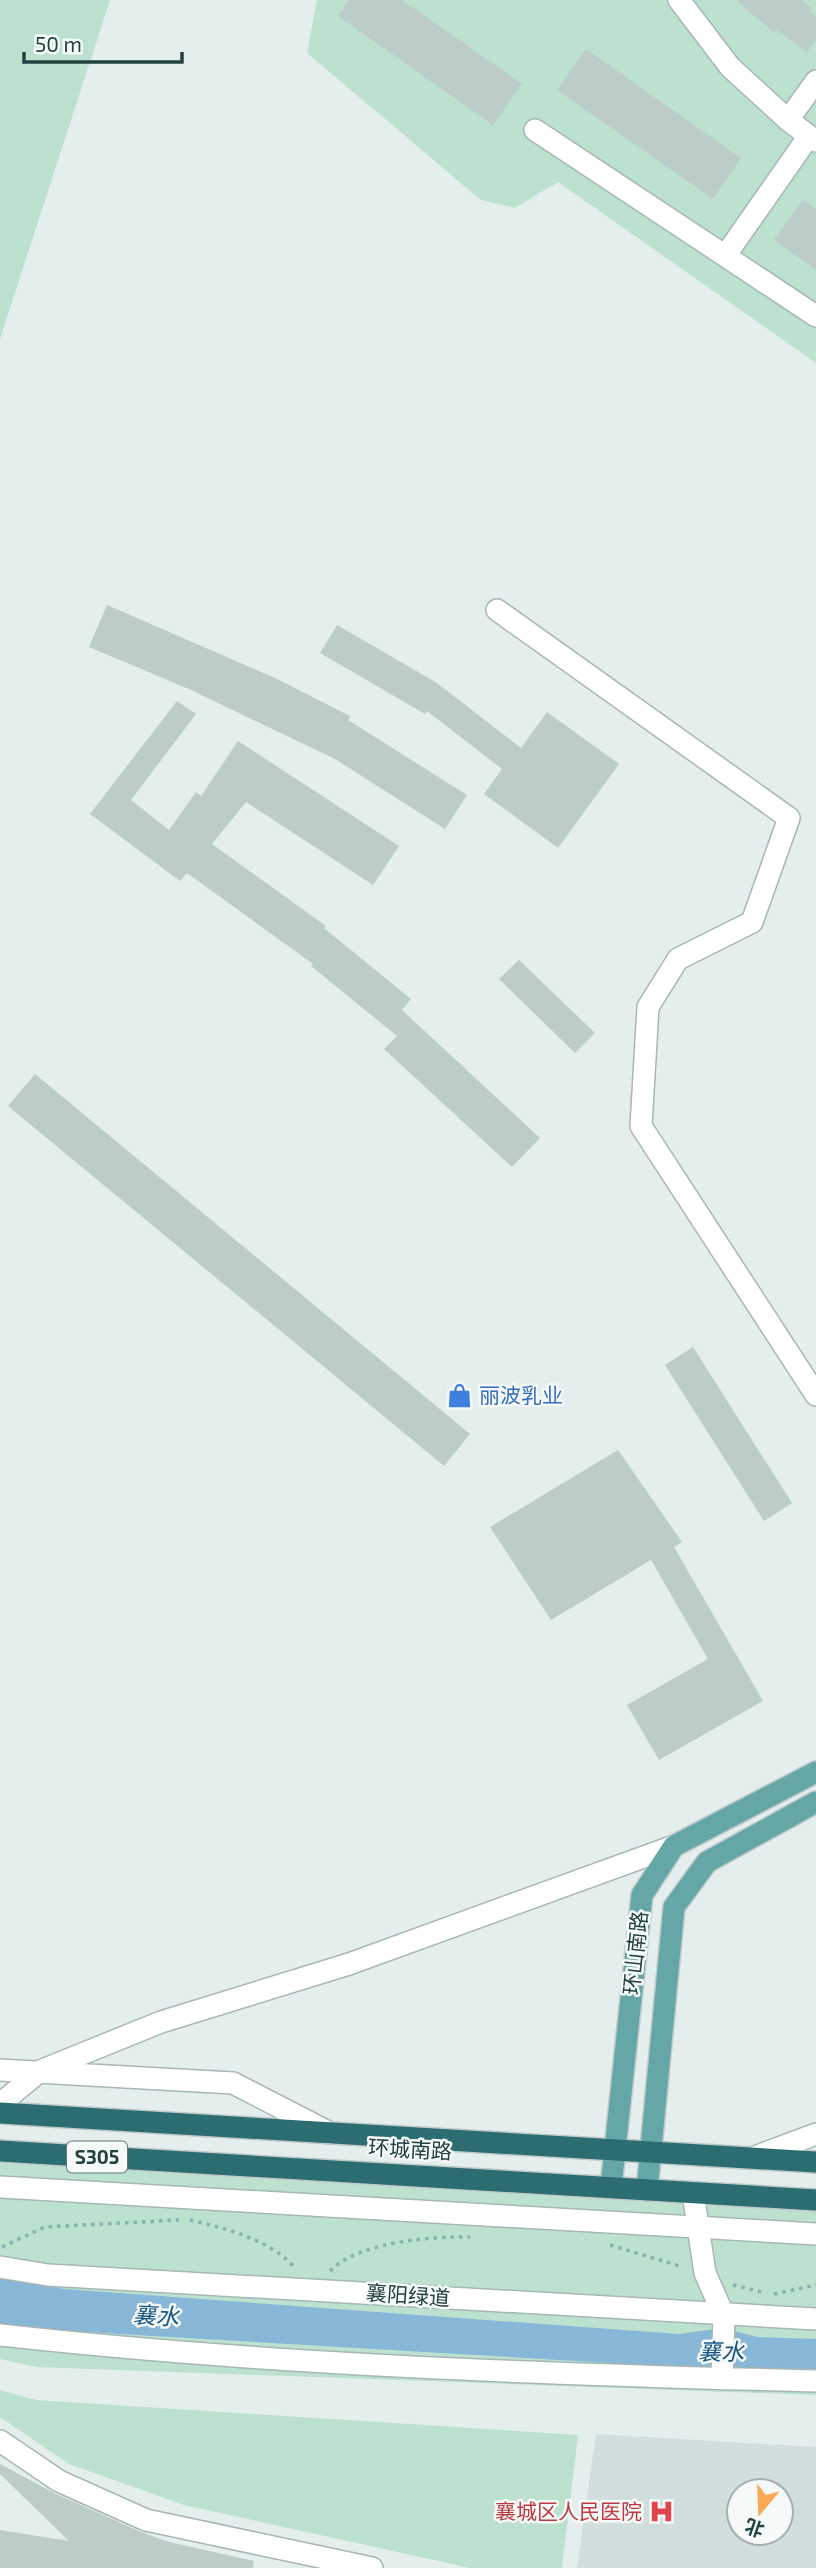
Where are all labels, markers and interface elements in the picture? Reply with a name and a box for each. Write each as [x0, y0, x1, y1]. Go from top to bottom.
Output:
scale bar [24, 21, 182, 65]
text: 50 m [35, 31, 82, 56]
shop icon: 丽波乳业 [445, 1382, 473, 1410]
place label: 丽波乳业 [479, 1382, 563, 1407]
street label: 环山南路 [618, 1910, 651, 1996]
street label: 环城南路 [367, 2134, 453, 2163]
road number: S305 [67, 2142, 127, 2172]
street label: 襄阳绿道 [365, 2279, 451, 2310]
water label: 襄水 [132, 2300, 181, 2330]
water label: 襄水 [698, 2337, 745, 2365]
north arrow [725, 2477, 795, 2547]
place label: 襄城区人民医院 [495, 2498, 642, 2523]
hospital icon: 襄城区人民医院 [648, 2498, 676, 2526]
text: 北 [742, 2515, 767, 2543]

